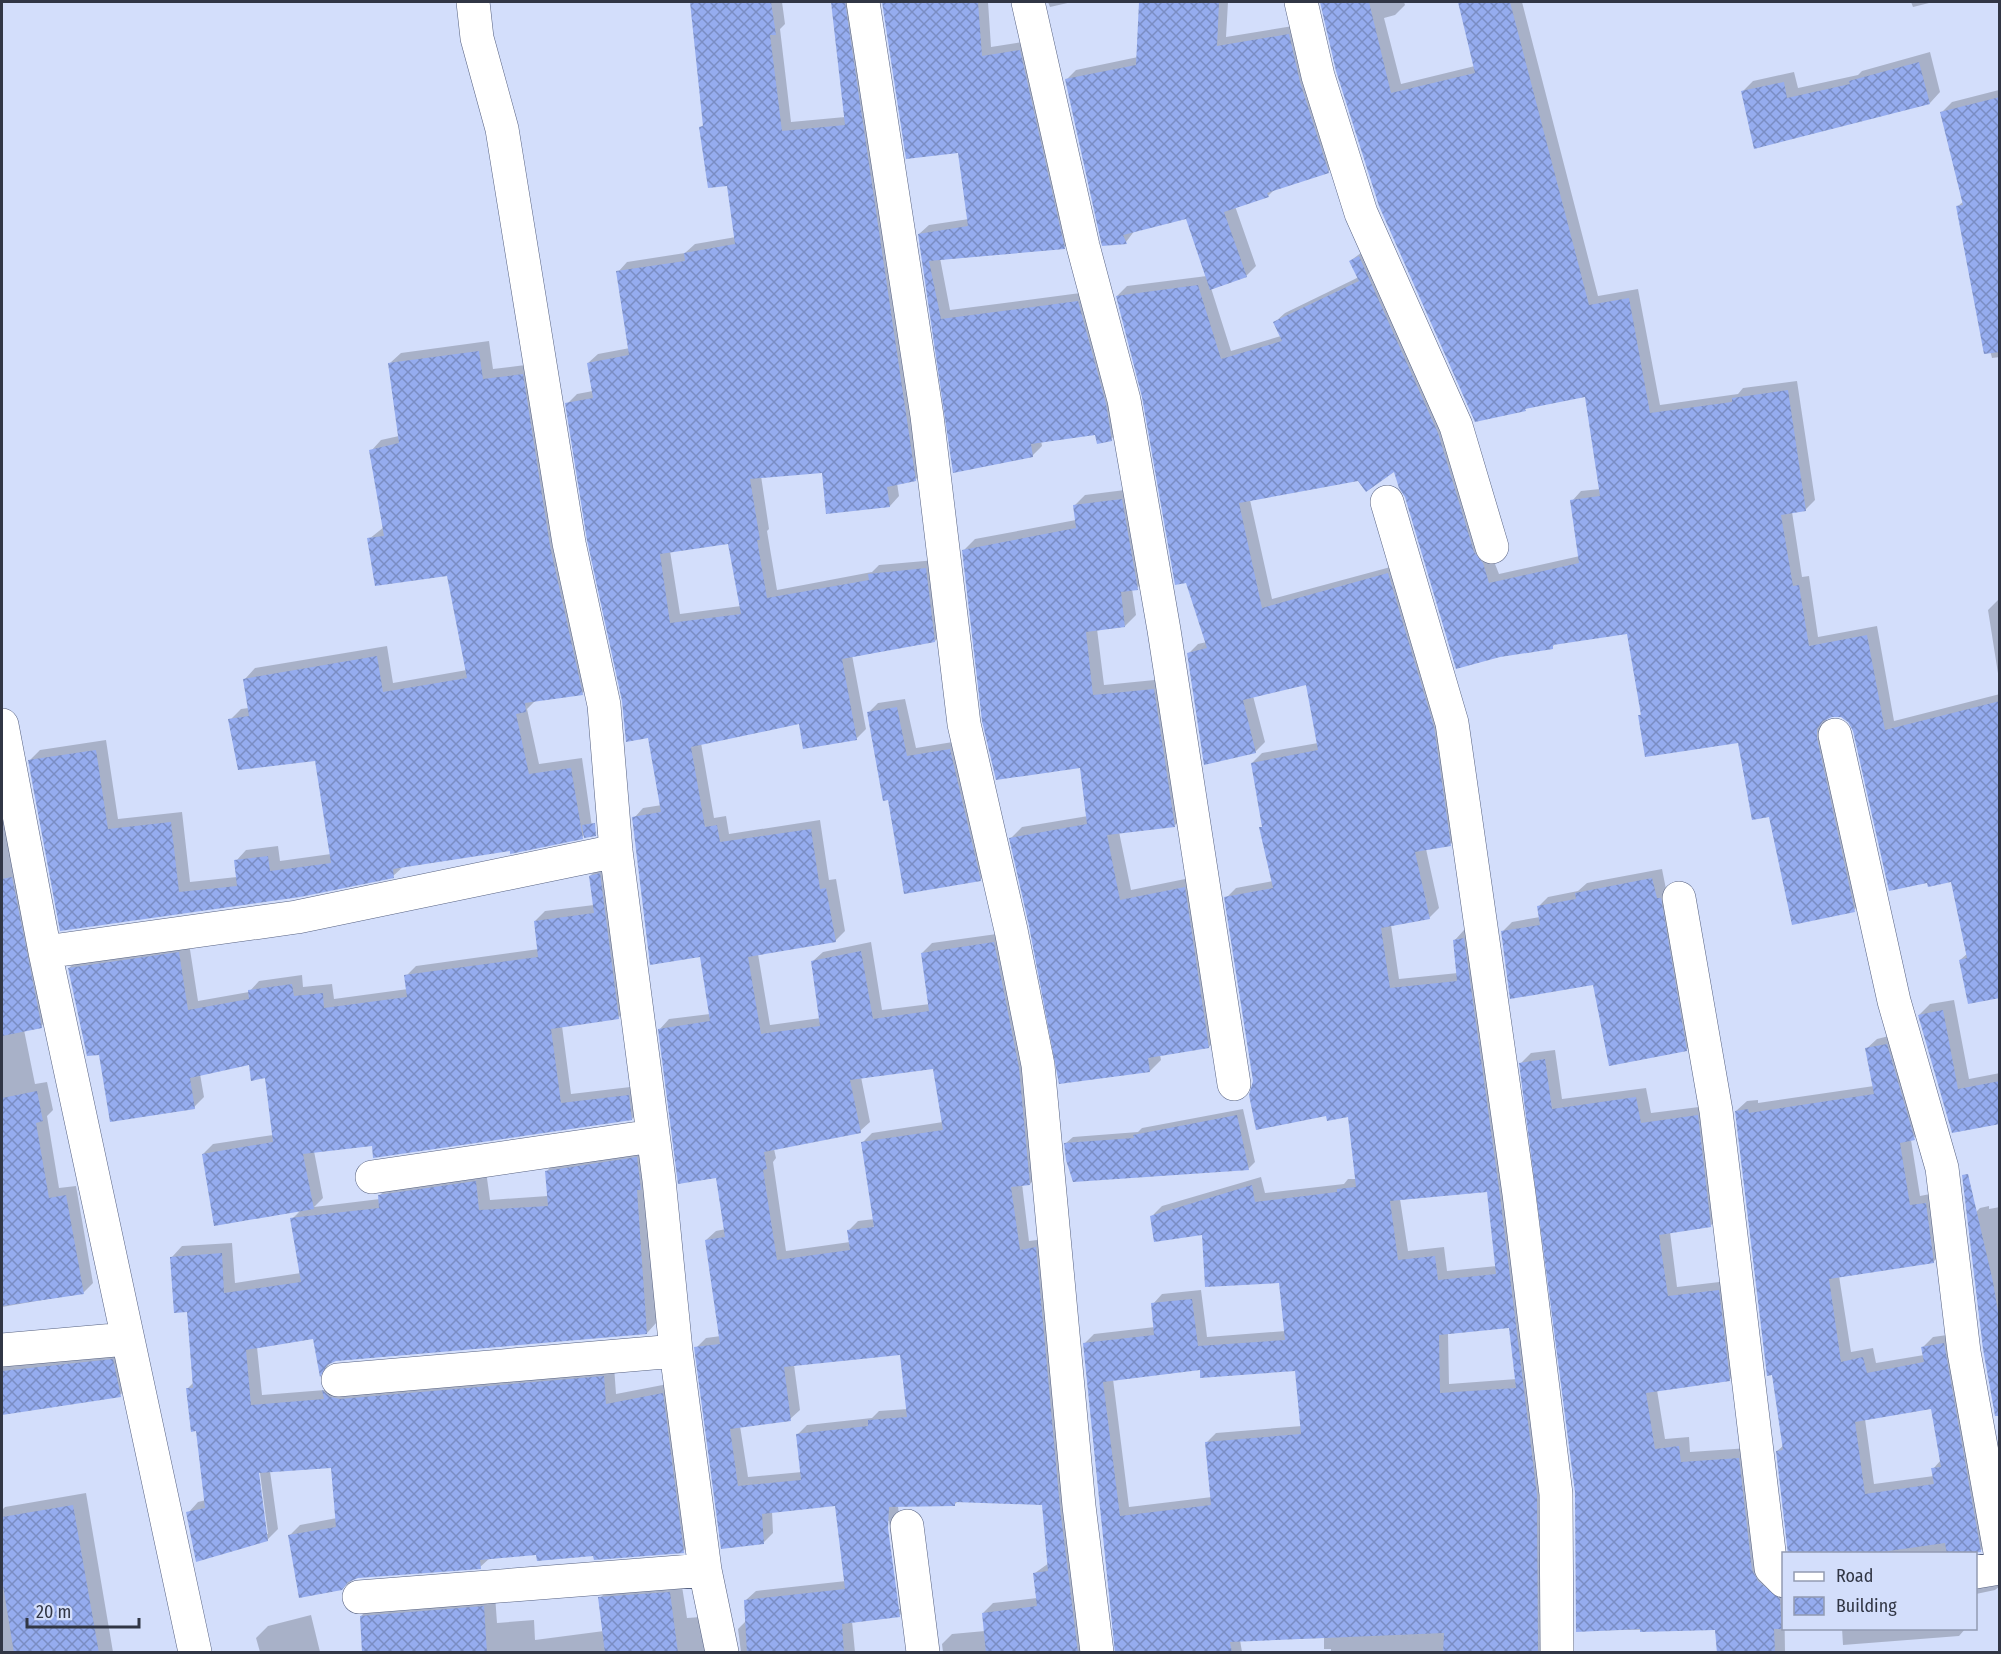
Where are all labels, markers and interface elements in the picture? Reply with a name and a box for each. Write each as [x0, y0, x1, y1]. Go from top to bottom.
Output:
legend [1782, 1552, 1977, 1630]
text: Road [1836, 1565, 1873, 1587]
scale bar [27, 1591, 140, 1629]
text: Building [1836, 1595, 1897, 1617]
text: 20 m [36, 1601, 71, 1623]

